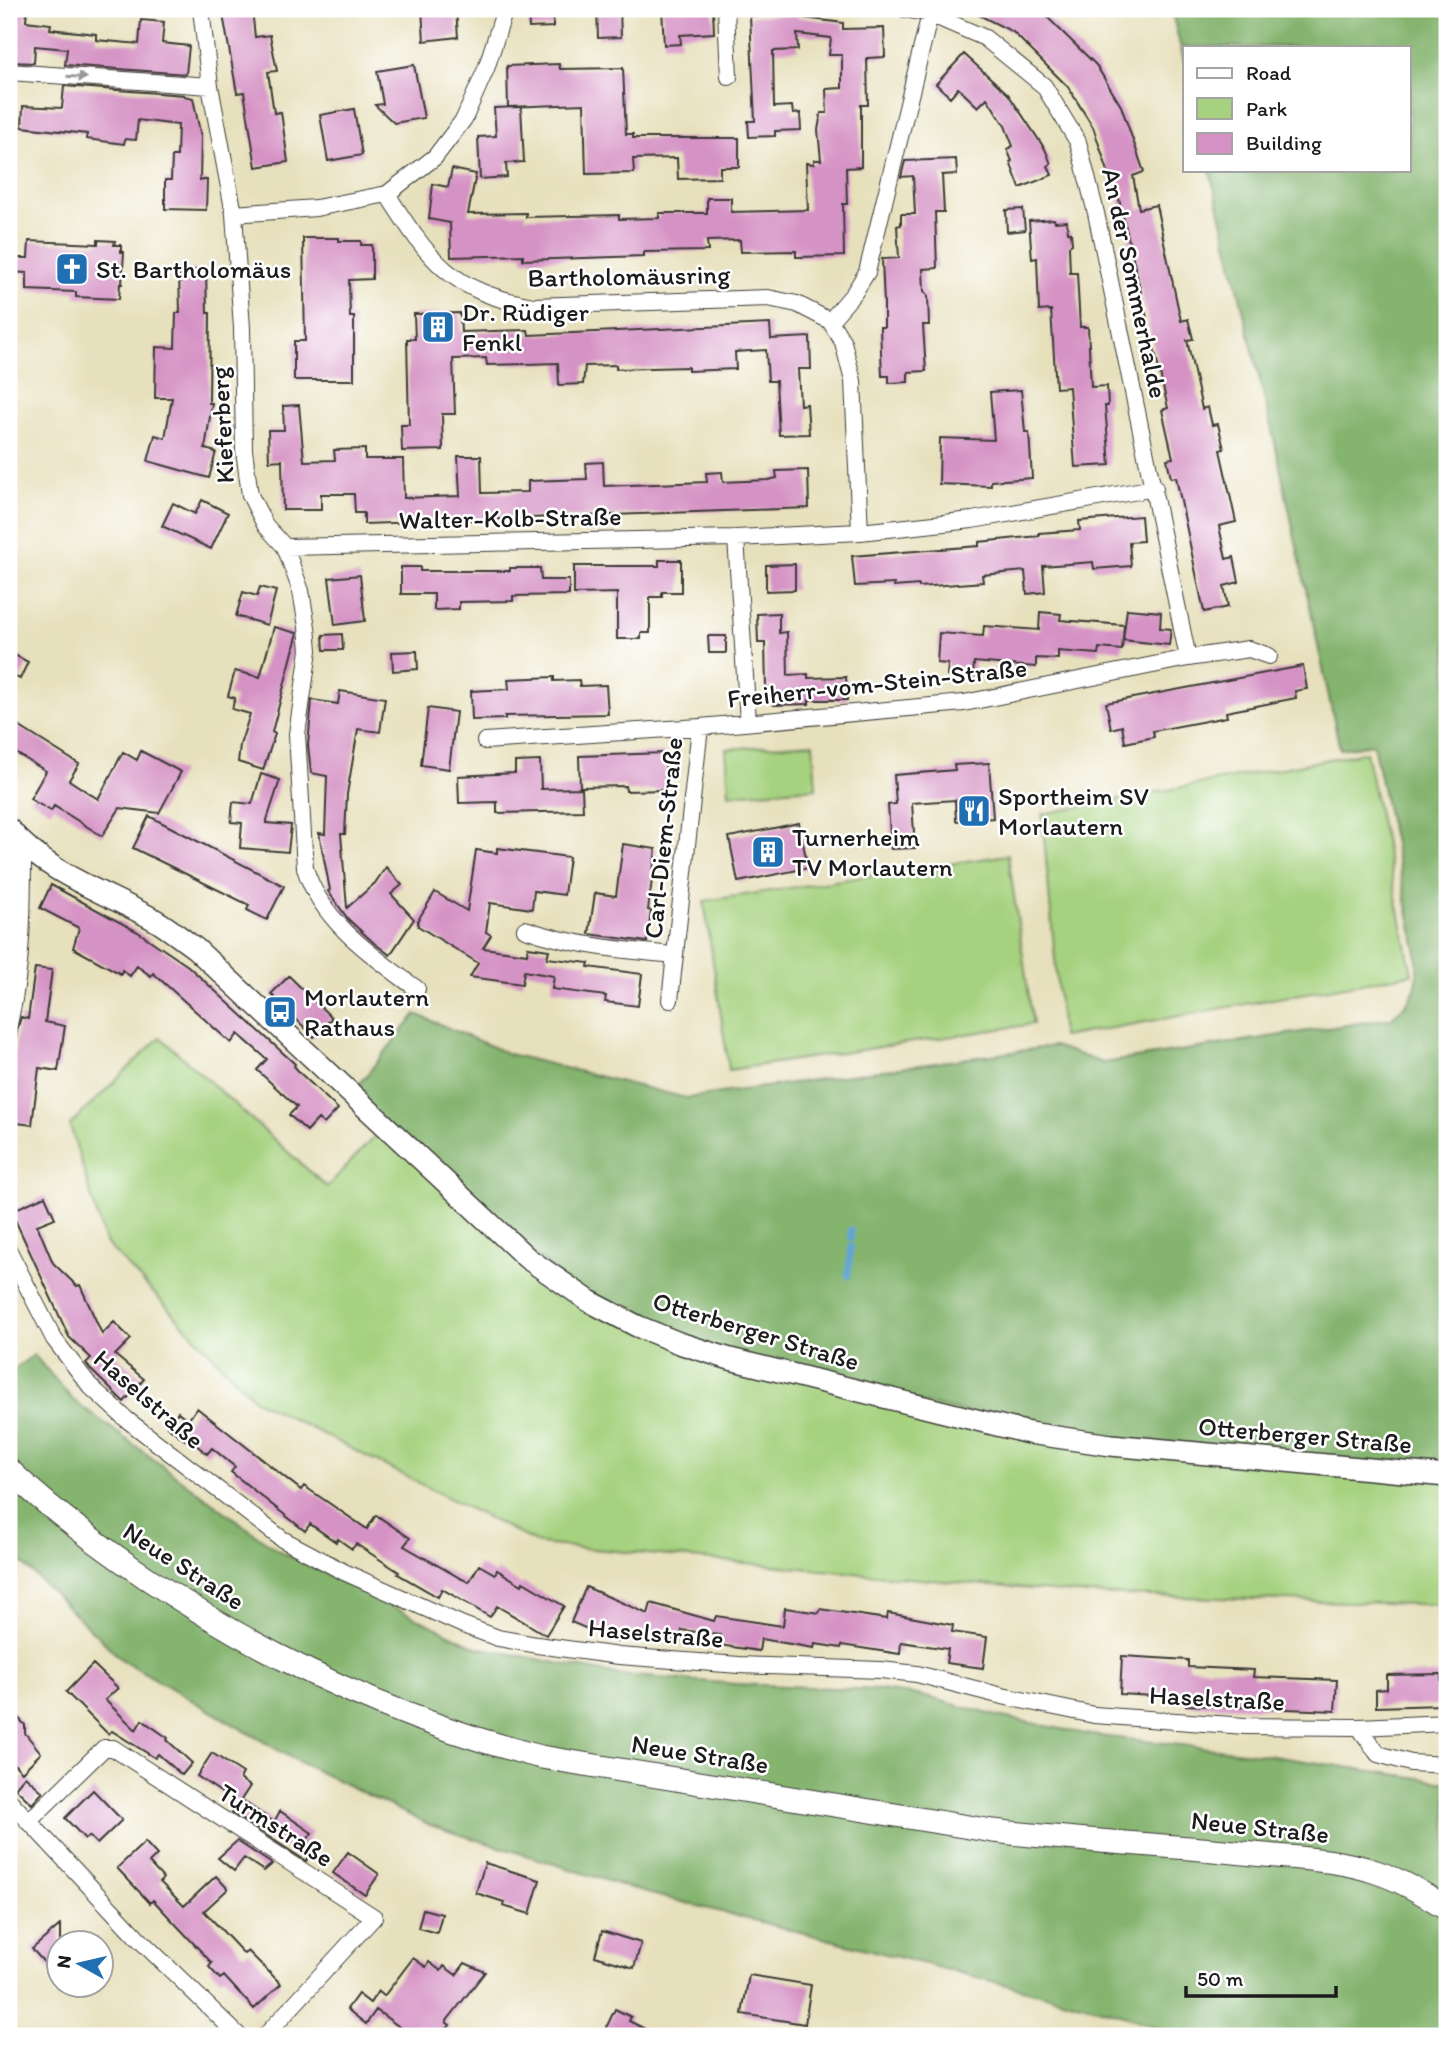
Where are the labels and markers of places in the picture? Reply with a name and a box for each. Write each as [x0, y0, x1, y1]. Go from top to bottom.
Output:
church icon: St. Bartholomäus [53, 250, 91, 288]
place label: St. Bartholomäus [96, 253, 291, 285]
place label: Dr. Rüdiger Fenkl [462, 296, 590, 358]
building icon: Dr. Rüdiger Fenkl [419, 308, 457, 346]
place label: Sportheim SV Morlautern [998, 780, 1149, 842]
restaurant icon: Sportheim SV Morlautern [955, 792, 993, 830]
place label: Turnerheim TV Morlautern [792, 821, 953, 883]
building icon: Turnerheim TV Morlautern [749, 833, 787, 871]
place label: Morlautern Rathaus [304, 981, 429, 1043]
bus stop icon: Morlautern Rathaus [261, 993, 299, 1031]

